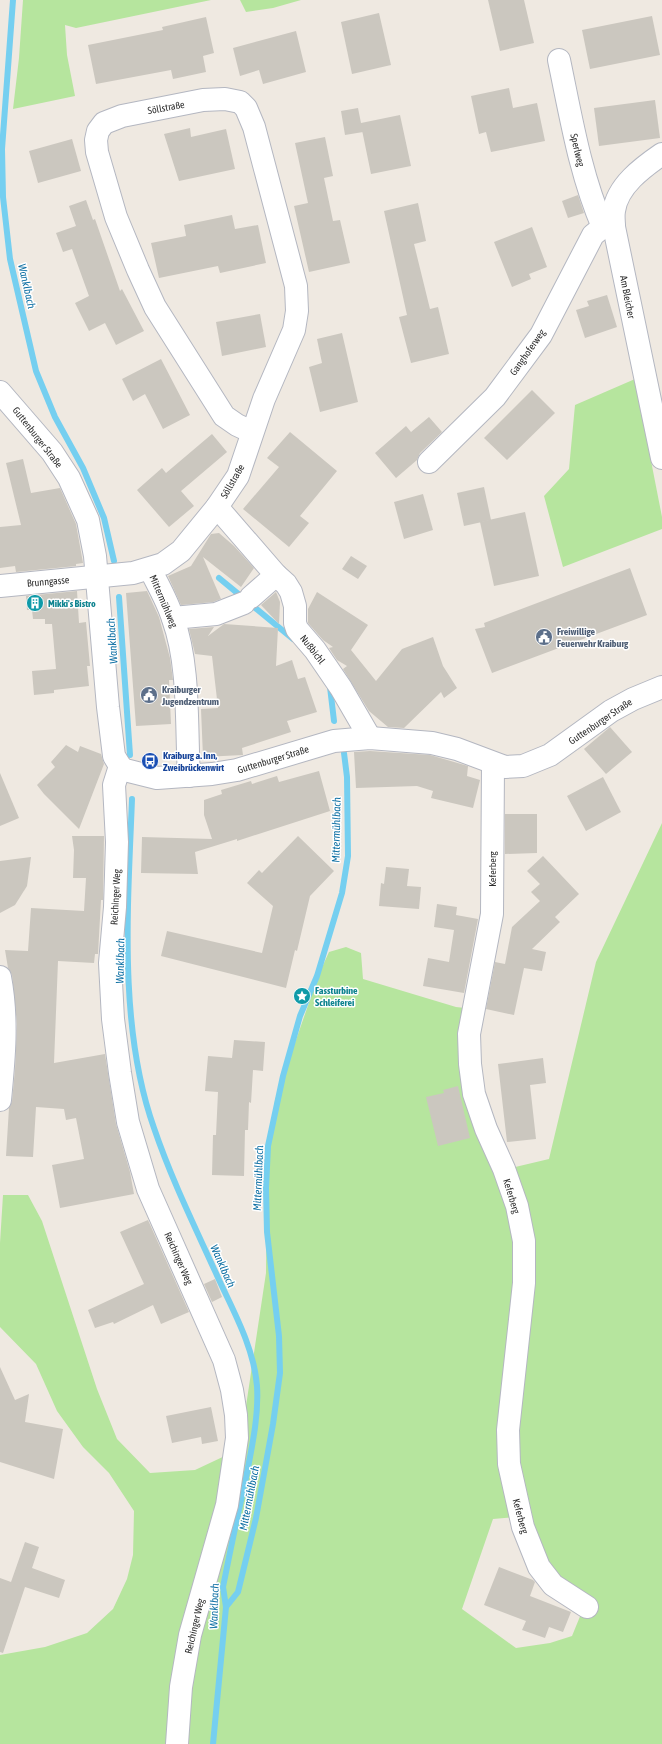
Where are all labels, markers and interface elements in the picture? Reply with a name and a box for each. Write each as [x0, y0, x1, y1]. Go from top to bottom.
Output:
street label: Söllstraße [147, 99, 186, 116]
street label: Sperlweg [568, 132, 587, 168]
water label: Wanklbach [16, 262, 38, 310]
street label: Am Bleicher [618, 275, 637, 321]
street label: Ganghoferweg [508, 327, 548, 377]
street label: Guttenburger Straße [10, 405, 65, 470]
street label: Söllstraße [218, 462, 247, 500]
street label: Mittermühlweg [147, 573, 180, 630]
street label: Brunngasse [26, 574, 70, 589]
building icon: Mikki's Bistro [25, 593, 45, 613]
place label: Mikki's Bistro [48, 598, 96, 609]
water label: Wanklbach [104, 617, 120, 664]
place label: Freiwillige Feuerwehr Kraiburg [557, 626, 629, 649]
public building icon: Freiwillige Feuerwehr Kraiburg [534, 627, 554, 647]
street label: Nußbichl [298, 633, 328, 666]
place label: Kraiburger Jugendzentrum [161, 684, 219, 707]
public building icon: Kraiburger Jugendzentrum [139, 685, 159, 705]
street label: Guttenburger Straße [566, 696, 634, 747]
street label: Guttenburger Straße [236, 743, 311, 776]
place label: Kraiburg a. Inn, Zweibrückenwirt [163, 750, 224, 773]
bus stop icon: Kraiburg a. Inn, Zweibrückenwirt [140, 751, 160, 771]
water label: Mittermühlbach [329, 796, 343, 863]
street label: Keferberg [487, 850, 498, 887]
street label: Reichinger Weg [109, 868, 123, 925]
water label: Wanklbach [114, 937, 126, 984]
place label: Fassturbine Schleiferei [315, 985, 358, 1008]
place icon: Fassturbine Schleiferei [292, 986, 312, 1006]
water label: Mittermühlbach [251, 1144, 265, 1211]
street label: Keferberg [501, 1177, 522, 1215]
street label: Reichinger Weg [162, 1230, 195, 1287]
water label: Wanklbach [208, 1243, 238, 1290]
water label: Mittermühlbach [237, 1464, 261, 1531]
street label: Keferberg [511, 1497, 531, 1535]
water label: Wanklbach [207, 1582, 221, 1629]
street label: Reichinger Weg [183, 1597, 206, 1655]

